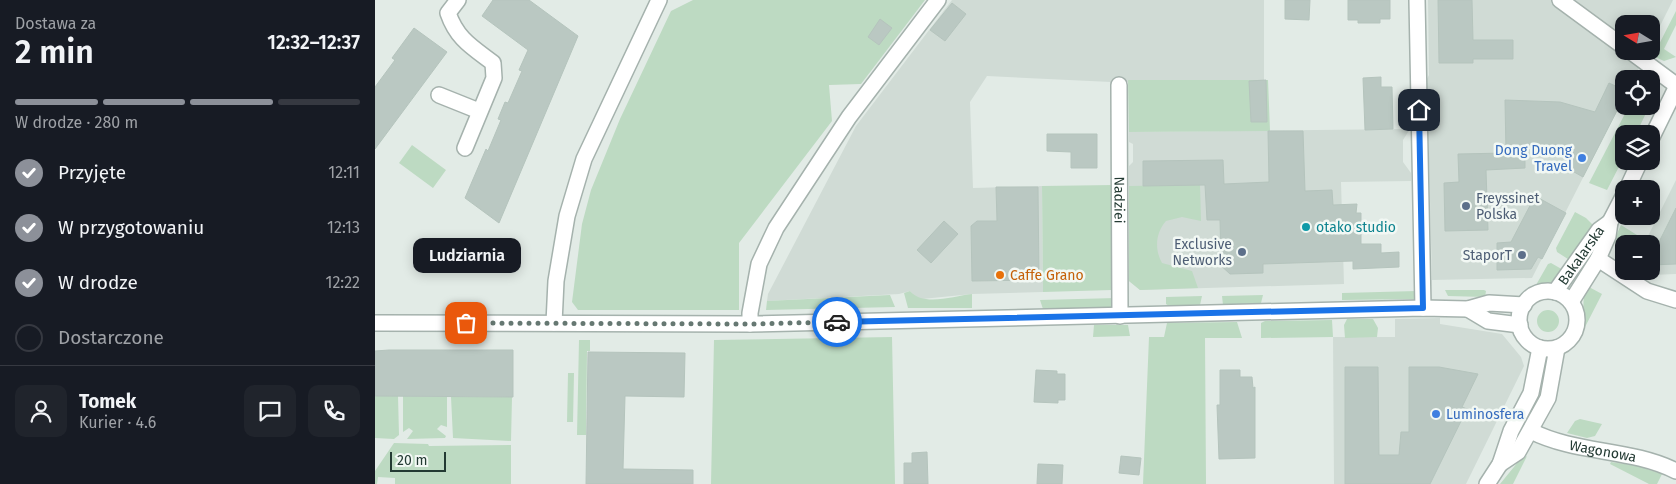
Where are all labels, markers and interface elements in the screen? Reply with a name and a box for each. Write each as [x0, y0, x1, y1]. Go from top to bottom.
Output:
text: Dostawa za [15, 14, 96, 33]
north arrow [1615, 15, 1660, 60]
map controls [1615, 15, 1660, 280]
text: 12:32–12:37 [267, 31, 360, 54]
text: 2 min [15, 33, 94, 71]
button: locate [1615, 70, 1660, 115]
pin [1398, 89, 1440, 131]
icon: home [1405, 96, 1433, 124]
text: W drodze · 280 m [15, 113, 138, 132]
button: layers [1615, 125, 1660, 170]
place label: Dong Duong Travel [1495, 142, 1573, 175]
marker: Dong Duong Travel [1576, 152, 1588, 164]
icon: check [15, 159, 43, 187]
text: Przyjęte [58, 161, 126, 184]
text: 12:11 [328, 163, 360, 182]
street label: Nadziei [1110, 176, 1128, 224]
button: + [1615, 180, 1660, 225]
place label: Freyssinet Polska [1476, 190, 1540, 223]
marker: Freyssinet Polska [1460, 200, 1472, 212]
icon: check [15, 214, 43, 242]
text: W przygotowaniu [58, 216, 204, 239]
text: 12:13 [327, 218, 360, 237]
place label: otako studio [1316, 219, 1396, 236]
marker: otako studio [1300, 221, 1312, 233]
street label: Bakalarska [1555, 223, 1608, 288]
button: − [1615, 235, 1660, 280]
place label: Exclusive Networks [1173, 236, 1232, 269]
callout: Ludziarnia [412, 238, 520, 273]
text: Ludziarnia [429, 246, 505, 265]
marker: Exclusive Networks [1236, 246, 1248, 258]
place label: StaporT [1463, 247, 1513, 264]
marker: StaporT [1516, 249, 1528, 261]
place label: Caffe Grano [1010, 267, 1084, 284]
icon: check [15, 269, 43, 297]
marker: Caffe Grano [994, 269, 1006, 281]
text: W drodze [58, 271, 138, 294]
text: 12:22 [325, 273, 360, 292]
courier [812, 297, 862, 347]
pin [445, 302, 487, 344]
icon: car [823, 308, 851, 336]
icon: bag [452, 309, 480, 337]
text: Dostarczone [58, 326, 164, 349]
button: person [15, 385, 67, 437]
button: chat [244, 385, 296, 437]
button: phone [308, 385, 360, 437]
text: Tomek [79, 390, 136, 413]
place label: Luminosfera [1446, 406, 1524, 423]
marker: Luminosfera [1430, 408, 1442, 420]
text: Kurier · 4.6 [79, 413, 156, 432]
street label: Wagonowa [1568, 437, 1638, 466]
scale bar [390, 449, 446, 472]
text: 20 m [397, 452, 427, 469]

